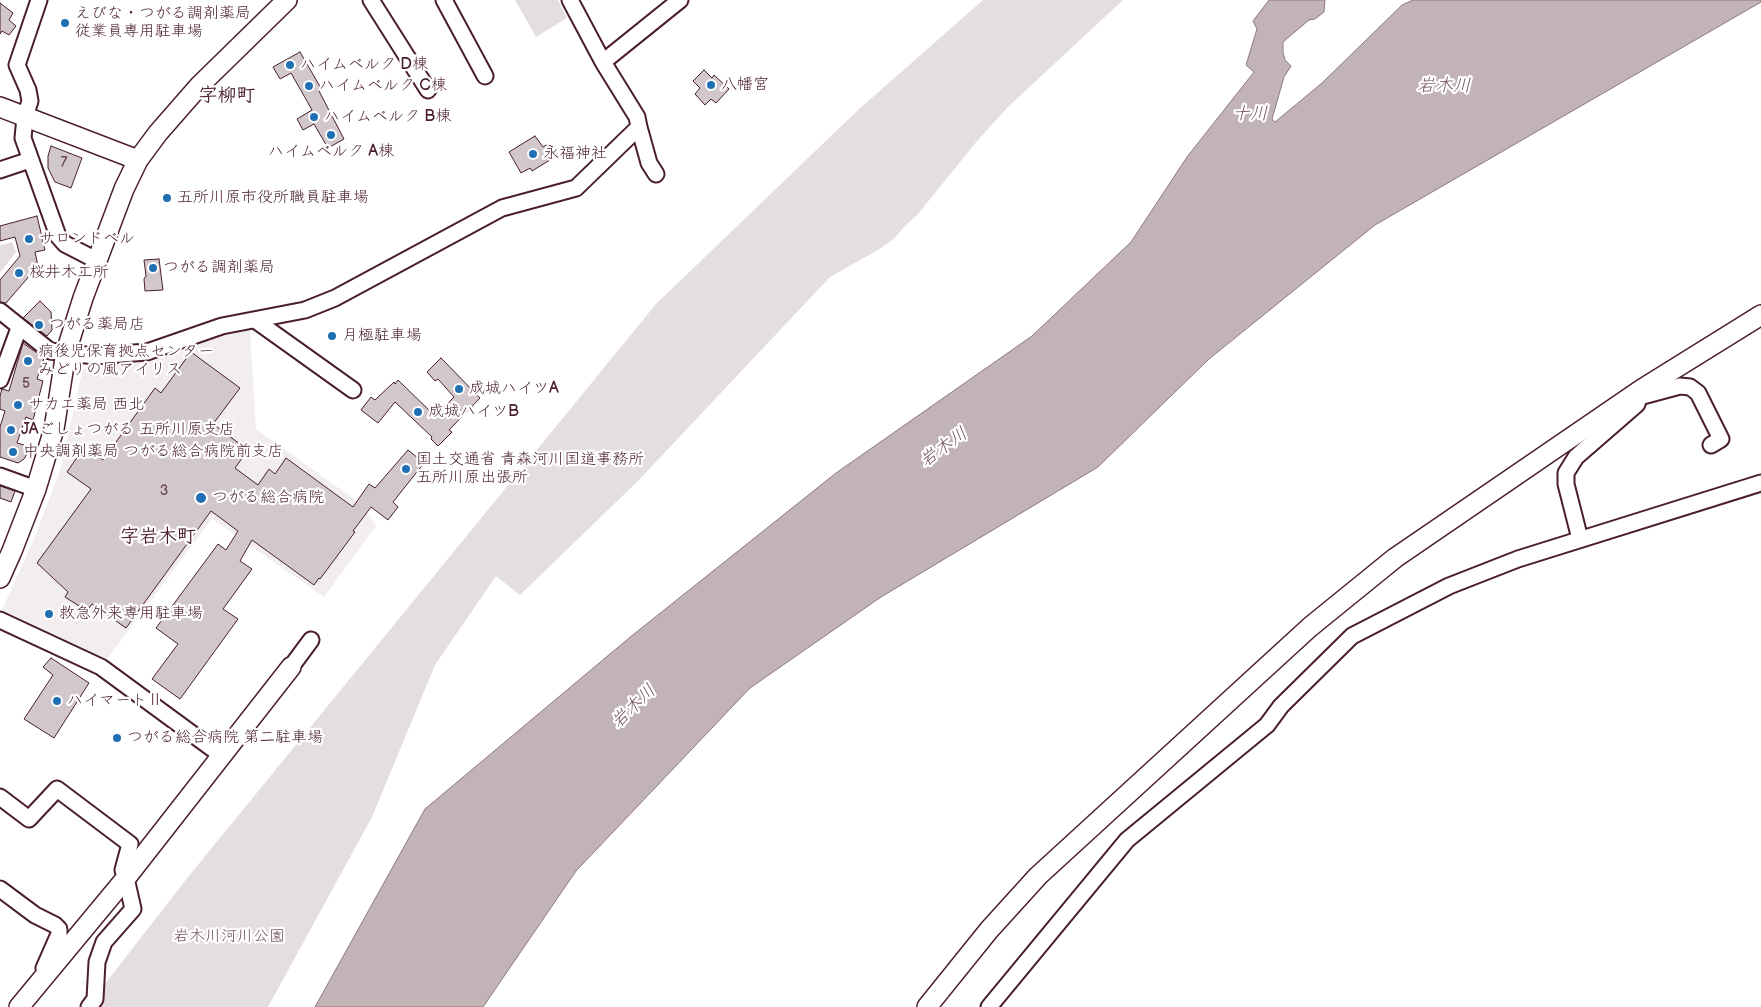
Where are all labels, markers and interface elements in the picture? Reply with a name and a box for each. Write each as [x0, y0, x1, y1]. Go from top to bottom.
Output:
place label: えびな・つがる調剤薬局 従業員専用駐車場 [75, 4, 251, 42]
marker: えびな・つがる調剤薬局 従業員専用駐車場 [59, 17, 71, 29]
place label: ハイムベルク D棟 [300, 55, 428, 75]
marker: ハイムベルク D棟 [284, 59, 296, 71]
place label: 八幡宮 [721, 75, 769, 95]
water label: 岩木川 [1417, 75, 1471, 97]
place label: ハイムベルク C棟 [319, 76, 447, 96]
marker: 八幡宮 [705, 79, 717, 91]
marker: ハイムベルク C棟 [303, 80, 315, 92]
district label: 字柳町 [199, 85, 255, 107]
water label: 十川 [1232, 103, 1268, 125]
place label: ハイムベルク B棟 [324, 107, 451, 127]
marker: ハイムベルク B棟 [308, 111, 320, 123]
marker: ハイムベルク A棟 [325, 129, 337, 141]
place label: ハイムベルク A棟 [268, 142, 394, 162]
place label: 永福神社 [543, 144, 607, 164]
marker: 永福神社 [527, 148, 539, 160]
house number: 7 [61, 155, 67, 171]
place label: 五所川原市役所職員駐車場 [177, 188, 369, 208]
marker: 五所川原市役所職員駐車場 [161, 192, 173, 204]
place label: サロンドベル [39, 229, 135, 249]
marker: サロンドベル [23, 233, 35, 245]
place label: つがる調剤薬局 [163, 258, 275, 278]
marker: つがる調剤薬局 [147, 262, 159, 274]
place label: 桜井木工所 [29, 263, 109, 283]
marker: 桜井木工所 [13, 267, 25, 279]
place label: つがる薬局店 [49, 315, 145, 335]
marker: つがる薬局店 [33, 319, 45, 331]
place label: 月極駐車場 [342, 326, 422, 346]
marker: 月極駐車場 [326, 330, 338, 342]
place label: 病後児保育拠点センター みどりの風アイリス [38, 342, 214, 380]
marker: 病後児保育拠点センター みどりの風アイリス [22, 355, 34, 367]
house number: 5 [22, 376, 30, 392]
place label: 成城ハイツA [469, 379, 559, 399]
marker: 成城ハイツA [453, 383, 465, 395]
place label: サカエ薬局 西北 [28, 395, 144, 415]
marker: サカエ薬局 西北 [12, 399, 24, 411]
place label: 成城ハイツB [428, 402, 519, 422]
marker: 成城ハイツB [412, 406, 424, 418]
place label: JAごしょつがる 五所川原支店 [21, 420, 235, 440]
water label: 岩木川 [916, 423, 972, 473]
marker: JAごしょつがる 五所川原支店 [5, 424, 17, 436]
place label: 中央調剤薬局 つがる総合病院前支店 [23, 442, 283, 462]
marker: 中央調剤薬局 つがる総合病院前支店 [7, 446, 19, 458]
place label: 国土交通省 青森河川国道事務所 五所川原出張所 [416, 450, 644, 488]
marker: 国土交通省 青森河川国道事務所 五所川原出張所 [400, 463, 412, 475]
house number: 3 [160, 483, 168, 499]
place label: つがる総合病院 [212, 488, 324, 508]
marker: つがる総合病院 [194, 491, 208, 505]
district label: 字岩木町 [120, 526, 196, 548]
place label: 救急外来専用駐車場 [59, 604, 203, 624]
marker: 救急外来専用駐車場 [43, 608, 55, 620]
water label: 岩木川 [607, 680, 661, 734]
place label: ハイマートⅡ [67, 691, 163, 711]
marker: ハイマートⅡ [51, 695, 63, 707]
place label: つがる総合病院 第二駐車場 [127, 728, 323, 748]
marker: つがる総合病院 第二駐車場 [111, 732, 123, 744]
park label: 岩木川河川公園 [173, 927, 285, 947]

